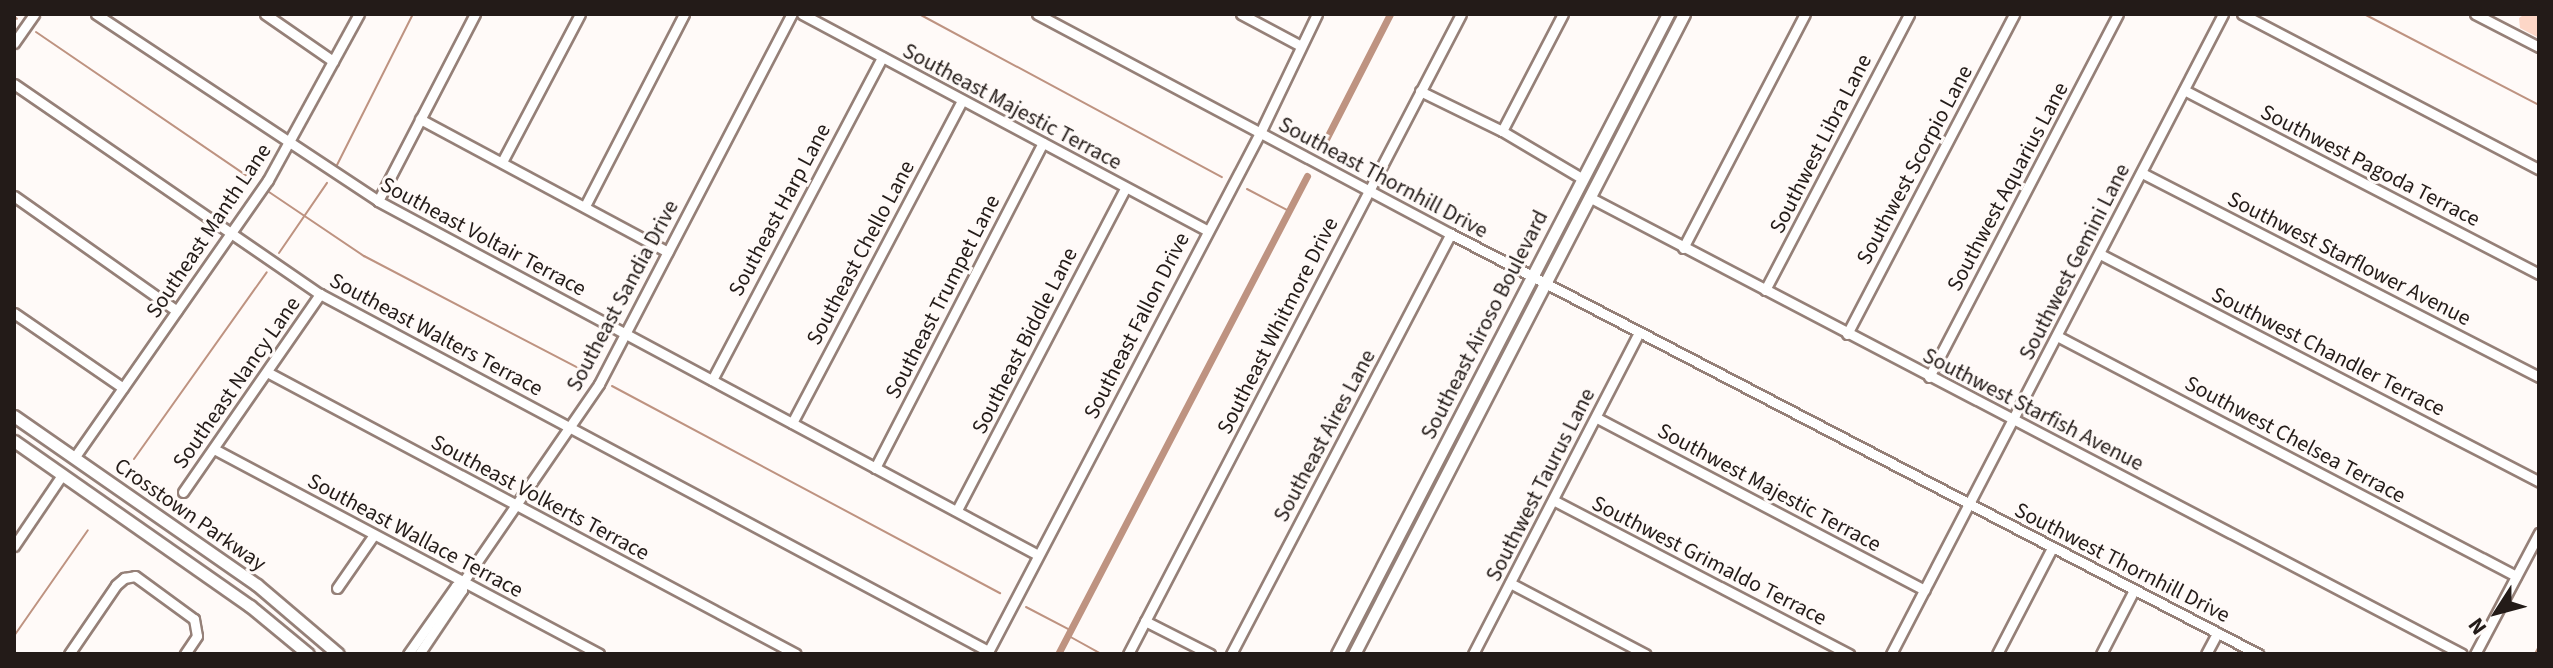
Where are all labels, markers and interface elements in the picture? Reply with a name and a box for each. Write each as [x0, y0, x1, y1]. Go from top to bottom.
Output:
street label: Southeast Majestic Terrace [898, 38, 1126, 176]
street label: Southwest Libra Lane [1764, 50, 1878, 238]
street label: Southwest Scorpio Lane [1851, 61, 1979, 269]
street label: Southwest Aquarius Lane [1942, 78, 2074, 296]
street label: Southwest Pagoda Terrace [2256, 99, 2484, 233]
street label: Southeast Thornhill Drive [1274, 112, 1492, 244]
street label: Southeast Harp Lane [723, 119, 837, 301]
street label: Southeast Manth Lane [141, 139, 277, 323]
street label: Southeast Chello Lane [801, 156, 921, 350]
street label: Southwest Gemini Lane [2014, 159, 2136, 365]
street label: Southeast Voltair Terrace [376, 172, 590, 302]
street label: Southwest Starflower Avenue [2223, 186, 2475, 332]
street label: Southeast Trumpet Lane [880, 191, 1006, 403]
street label: Southeast Sandia Drive [561, 196, 685, 396]
street label: Southeast Airoso Boulevard [1416, 206, 1554, 444]
street label: Southeast Whitmore Drive [1212, 213, 1344, 439]
street label: Southeast Fallon Drive [1079, 228, 1195, 424]
street label: Southeast Biddle Lane [967, 243, 1083, 439]
street label: Southeast Walters Terrace [325, 268, 547, 402]
street label: Southwest Chandler Terrace [2207, 282, 2449, 422]
street label: Southeast Nancy Lane [168, 292, 306, 474]
street label: Southwest Starfish Avenue [1918, 343, 2148, 477]
street label: Southeast Aires Lane [1268, 345, 1382, 527]
street label: Southwest Chelsea Terrace [2180, 371, 2410, 509]
street label: Southwest Taurus Lane [1481, 384, 1601, 586]
street label: Southwest Majestic Terrace [1653, 418, 1885, 558]
street label: Southeast Volkerts Terrace [426, 429, 654, 567]
street label: Crosstown Parkway [109, 453, 271, 577]
street label: Southeast Wallace Terrace [303, 468, 527, 604]
street label: Southwest Grimaldo Terrace [1587, 490, 1831, 632]
street label: Southwest Thornhill Drive [2010, 497, 2234, 629]
north arrow [2457, 572, 2537, 652]
text: N [2460, 611, 2495, 641]

